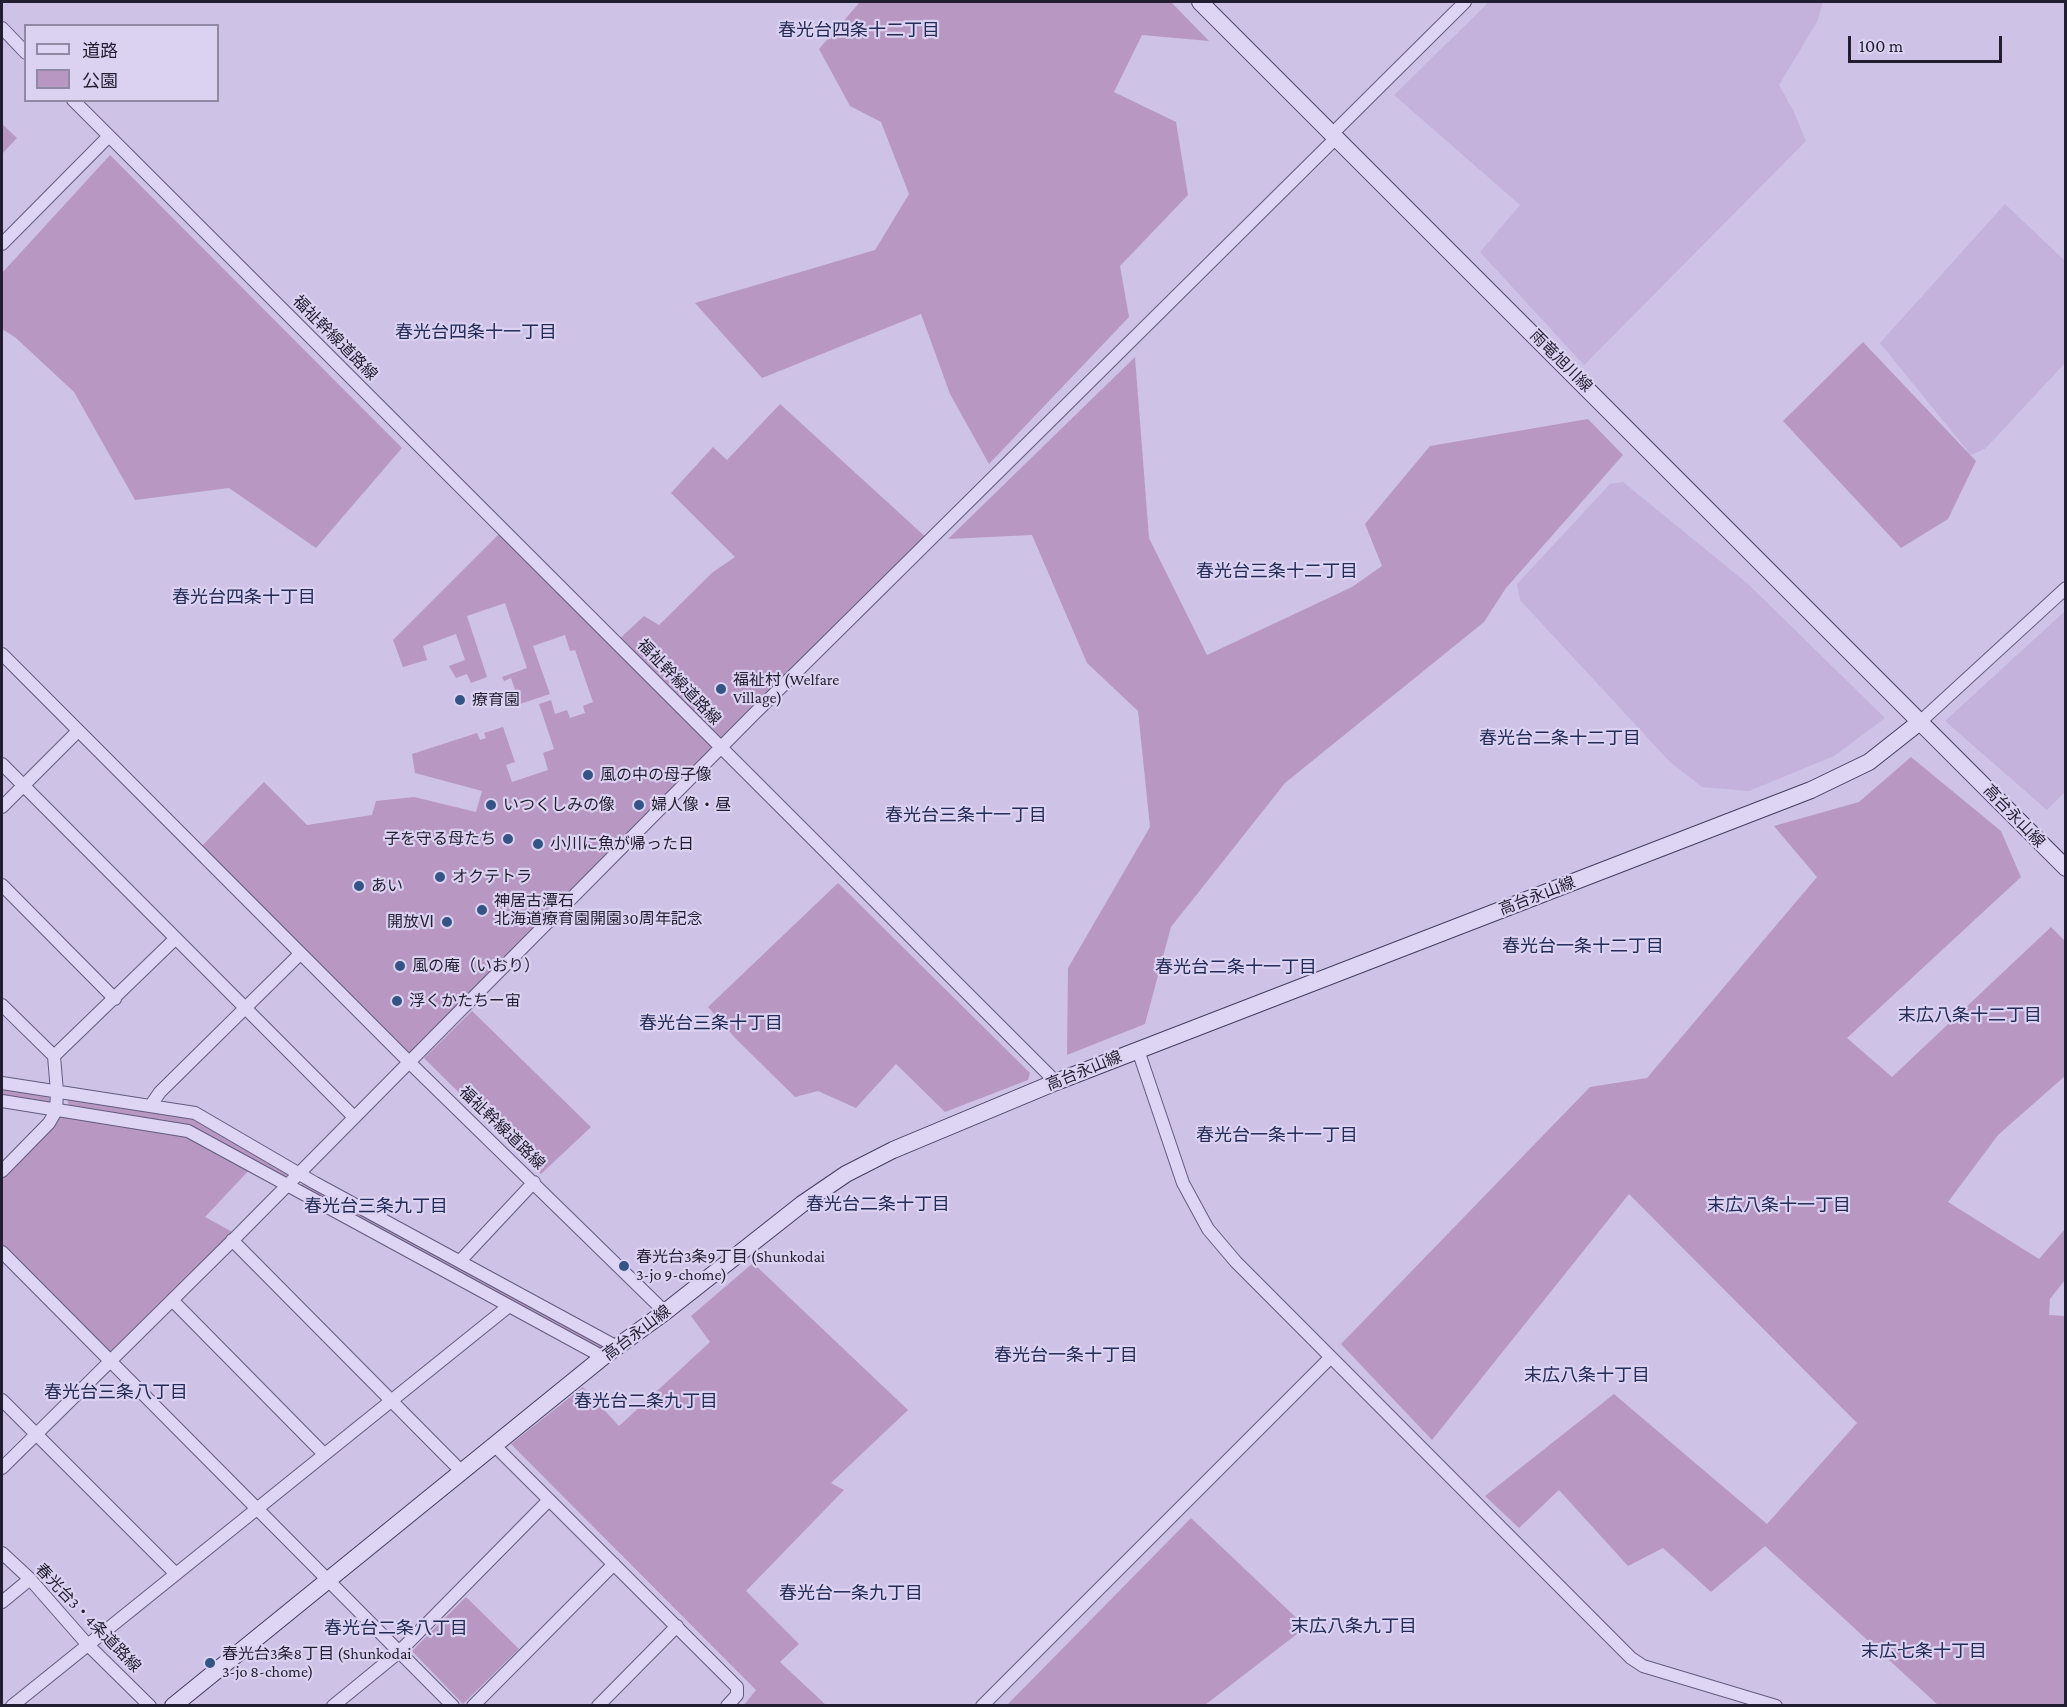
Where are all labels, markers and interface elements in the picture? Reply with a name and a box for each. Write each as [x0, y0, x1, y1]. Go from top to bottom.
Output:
district label: 春光台四条十二丁目 [778, 19, 940, 41]
legend [24, 24, 219, 102]
scale bar [1851, 24, 2006, 62]
text: 100 m [1859, 36, 1903, 56]
text: 道路 [82, 41, 118, 61]
text: 公園 [82, 71, 118, 91]
street label: 福祉幹線道路線 [289, 292, 381, 384]
district label: 春光台四条十一丁目 [395, 321, 557, 343]
street label: 雨竜旭川線 [1526, 326, 1596, 396]
district label: 春光台三条十二丁目 [1196, 560, 1358, 582]
district label: 春光台四条十丁目 [172, 586, 316, 608]
street label: 福祉幹線道路線 [633, 635, 725, 729]
place label: 福祉村 (Welfare Village) [733, 670, 839, 708]
marker: 福祉村 (Welfare Village) [714, 682, 728, 696]
place label: 療育園 [472, 690, 520, 710]
marker: 療育園 [453, 693, 467, 707]
district label: 春光台二条十二丁目 [1479, 727, 1641, 749]
place label: 風の中の母子像 [600, 765, 712, 785]
marker: 風の中の母子像 [581, 768, 595, 782]
street label: 高台永山線 [1979, 781, 2049, 851]
place label: いつくしみの像 [503, 795, 615, 815]
place label: 婦人像・昼 [651, 795, 731, 815]
marker: いつくしみの像 [484, 798, 498, 812]
marker: 婦人像・昼 [632, 798, 646, 812]
district label: 春光台三条十一丁目 [885, 804, 1047, 826]
place label: 子を守る母たち [384, 829, 496, 849]
marker: 子を守る母たち [501, 832, 515, 846]
place label: 小川に魚が帰った日 [550, 834, 694, 854]
marker: 小川に魚が帰った日 [531, 837, 545, 851]
place label: オクテトラ [452, 867, 532, 887]
marker: オクテトラ [433, 870, 447, 884]
street label: 高台永山線 [1496, 873, 1578, 919]
place label: あい [371, 876, 403, 896]
marker: あい [352, 879, 366, 893]
place label: 神居古潭石 北海道療育園開園30周年記念 [494, 891, 703, 929]
marker: 神居古潭石 北海道療育園開園30周年記念 [475, 903, 489, 917]
place label: 開放Ⅵ [387, 912, 435, 932]
marker: 開放Ⅵ [440, 915, 454, 929]
district label: 春光台一条十二丁目 [1502, 935, 1664, 957]
place label: 風の庵（いおり） [412, 956, 540, 976]
district label: 春光台二条十一丁目 [1155, 956, 1317, 978]
marker: 風の庵（いおり） [393, 959, 407, 973]
place label: 浮くかたちー宙 [409, 991, 521, 1011]
marker: 浮くかたちー宙 [390, 994, 404, 1008]
district label: 末広八条十二丁目 [1898, 1004, 2042, 1026]
district label: 春光台三条十丁目 [639, 1012, 783, 1034]
street label: 高台永山線 [1043, 1047, 1125, 1095]
street label: 福祉幹線道路線 [455, 1082, 549, 1174]
district label: 春光台一条十一丁目 [1196, 1124, 1358, 1146]
district label: 春光台二条十丁目 [806, 1193, 950, 1215]
district label: 末広八条十一丁目 [1707, 1194, 1851, 1216]
district label: 春光台三条九丁目 [304, 1195, 448, 1217]
place label: 春光台3条9丁目 (Shunkodai 3-jo 9-chome) [636, 1247, 825, 1285]
marker: 春光台3条9丁目 (Shunkodai 3-jo 9-chome) [617, 1259, 631, 1273]
street label: 高台永山線 [599, 1301, 675, 1365]
district label: 春光台一条十丁目 [994, 1344, 1138, 1366]
district label: 末広八条十丁目 [1524, 1364, 1650, 1386]
district label: 春光台三条八丁目 [44, 1381, 188, 1403]
district label: 春光台二条九丁目 [574, 1390, 718, 1412]
street label: 春光台3・4条道路線 [31, 1560, 145, 1676]
district label: 春光台一条九丁目 [779, 1582, 923, 1604]
district label: 末広八条九丁目 [1291, 1615, 1417, 1637]
district label: 春光台二条八丁目 [324, 1617, 468, 1639]
district label: 末広七条十丁目 [1861, 1640, 1987, 1662]
place label: 春光台3条8丁目 (Shunkodai 3-jo 8-chome) [222, 1644, 411, 1682]
marker: 春光台3条8丁目 (Shunkodai 3-jo 8-chome) [203, 1656, 217, 1670]

